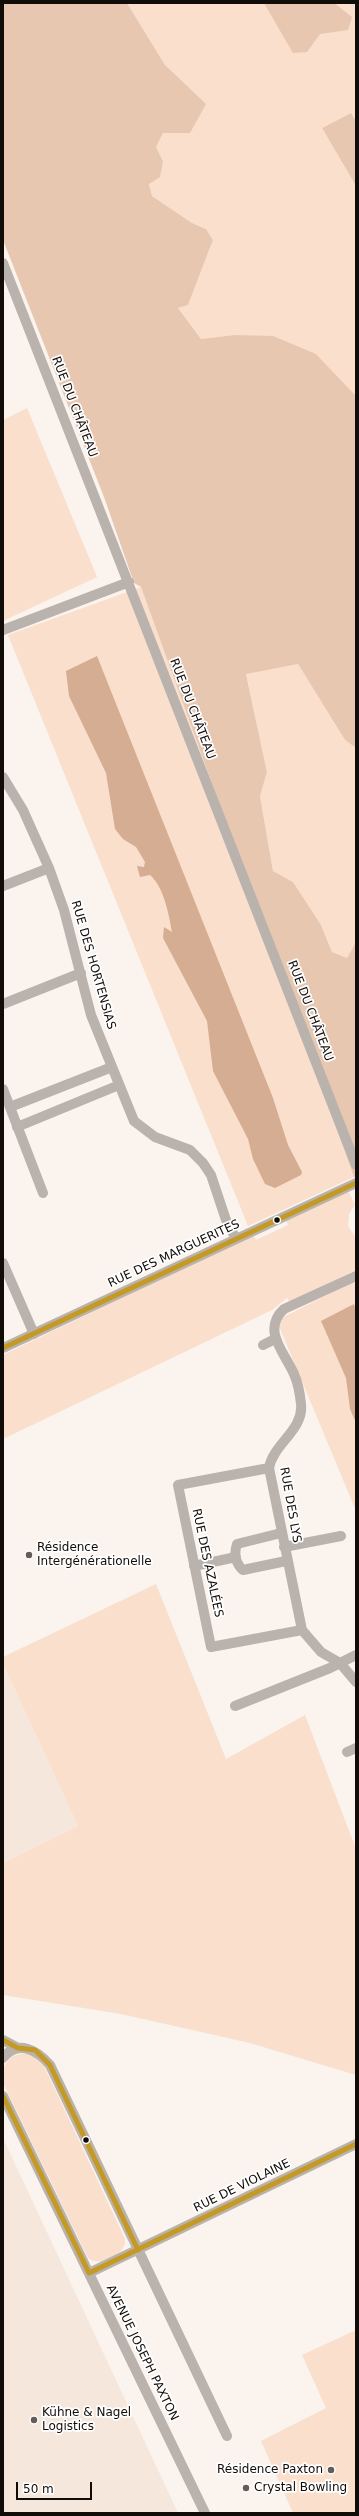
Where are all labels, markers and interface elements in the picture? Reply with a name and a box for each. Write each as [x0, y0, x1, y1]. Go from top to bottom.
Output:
street label: RUE DU CHÂTEAU [48, 355, 100, 459]
street label: RUE DU CHÂTEAU [166, 657, 218, 761]
street label: RUE DES HORTENSIAS [68, 899, 118, 1031]
street label: RUE DU CHÂTEAU [284, 959, 336, 1063]
unlabelled marker [272, 1215, 282, 1225]
street label: RUE DES MARGUERITES [106, 1217, 242, 1291]
street label: RUE DES LYS [276, 1466, 304, 1544]
street label: RUE DES AZALÉES [188, 1507, 226, 1619]
place label: Résidence Intergénérationelle [37, 1541, 152, 1569]
marker: Résidence Intergénérationelle [24, 1550, 34, 1560]
unlabelled marker [81, 2135, 91, 2145]
street label: RUE DE VIOLAINE [191, 2156, 293, 2216]
street label: AVENUE JOSEPH PAXTON [103, 2283, 181, 2423]
place label: Kühne & Nagel Logistics [42, 2406, 131, 2434]
marker: Kühne & Nagel Logistics [29, 2415, 39, 2425]
place label: Résidence Paxton [217, 2463, 323, 2477]
marker: Résidence Paxton [326, 2465, 336, 2475]
scale bar [18, 2474, 94, 2500]
place label: Crystal Bowling [254, 2481, 347, 2495]
text: 50 m [23, 2482, 54, 2496]
marker: Crystal Bowling [241, 2483, 251, 2493]

